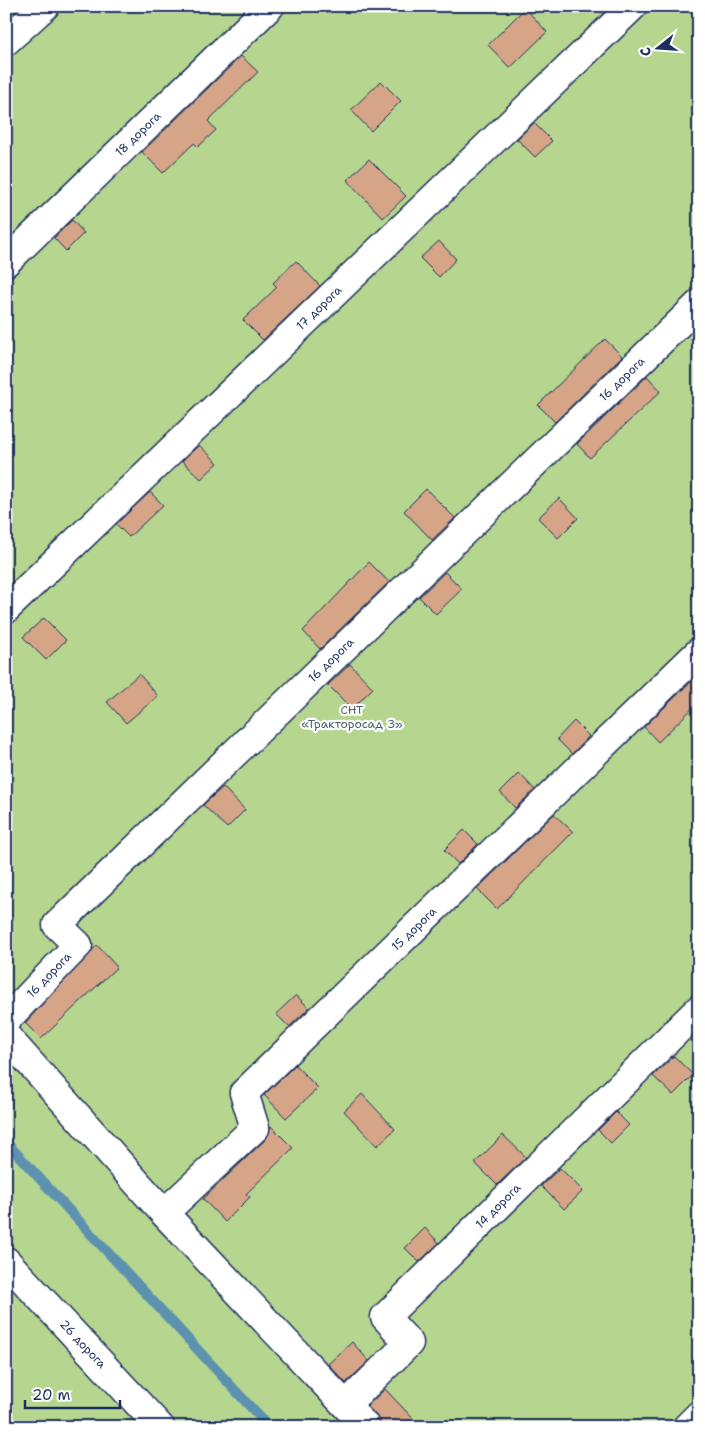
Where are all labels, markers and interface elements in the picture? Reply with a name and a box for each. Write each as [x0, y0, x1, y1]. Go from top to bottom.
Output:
north arrow [632, 22, 682, 72]
text: С [636, 45, 655, 59]
street label: 18 дорога [112, 108, 165, 160]
street label: 17 дорога [293, 282, 346, 334]
street label: 16 дорога [596, 353, 649, 405]
street label: 16 дорога [305, 634, 358, 686]
park label: СНТ «Тракторосад 3» [301, 702, 403, 732]
street label: 15 дорога [388, 903, 440, 955]
street label: 16 дорога [23, 948, 75, 1001]
street label: 14 дорога [472, 1180, 524, 1232]
street label: 26 дорога [56, 1316, 110, 1372]
scale bar [25, 1378, 120, 1410]
text: 20 m [32, 1385, 71, 1405]

